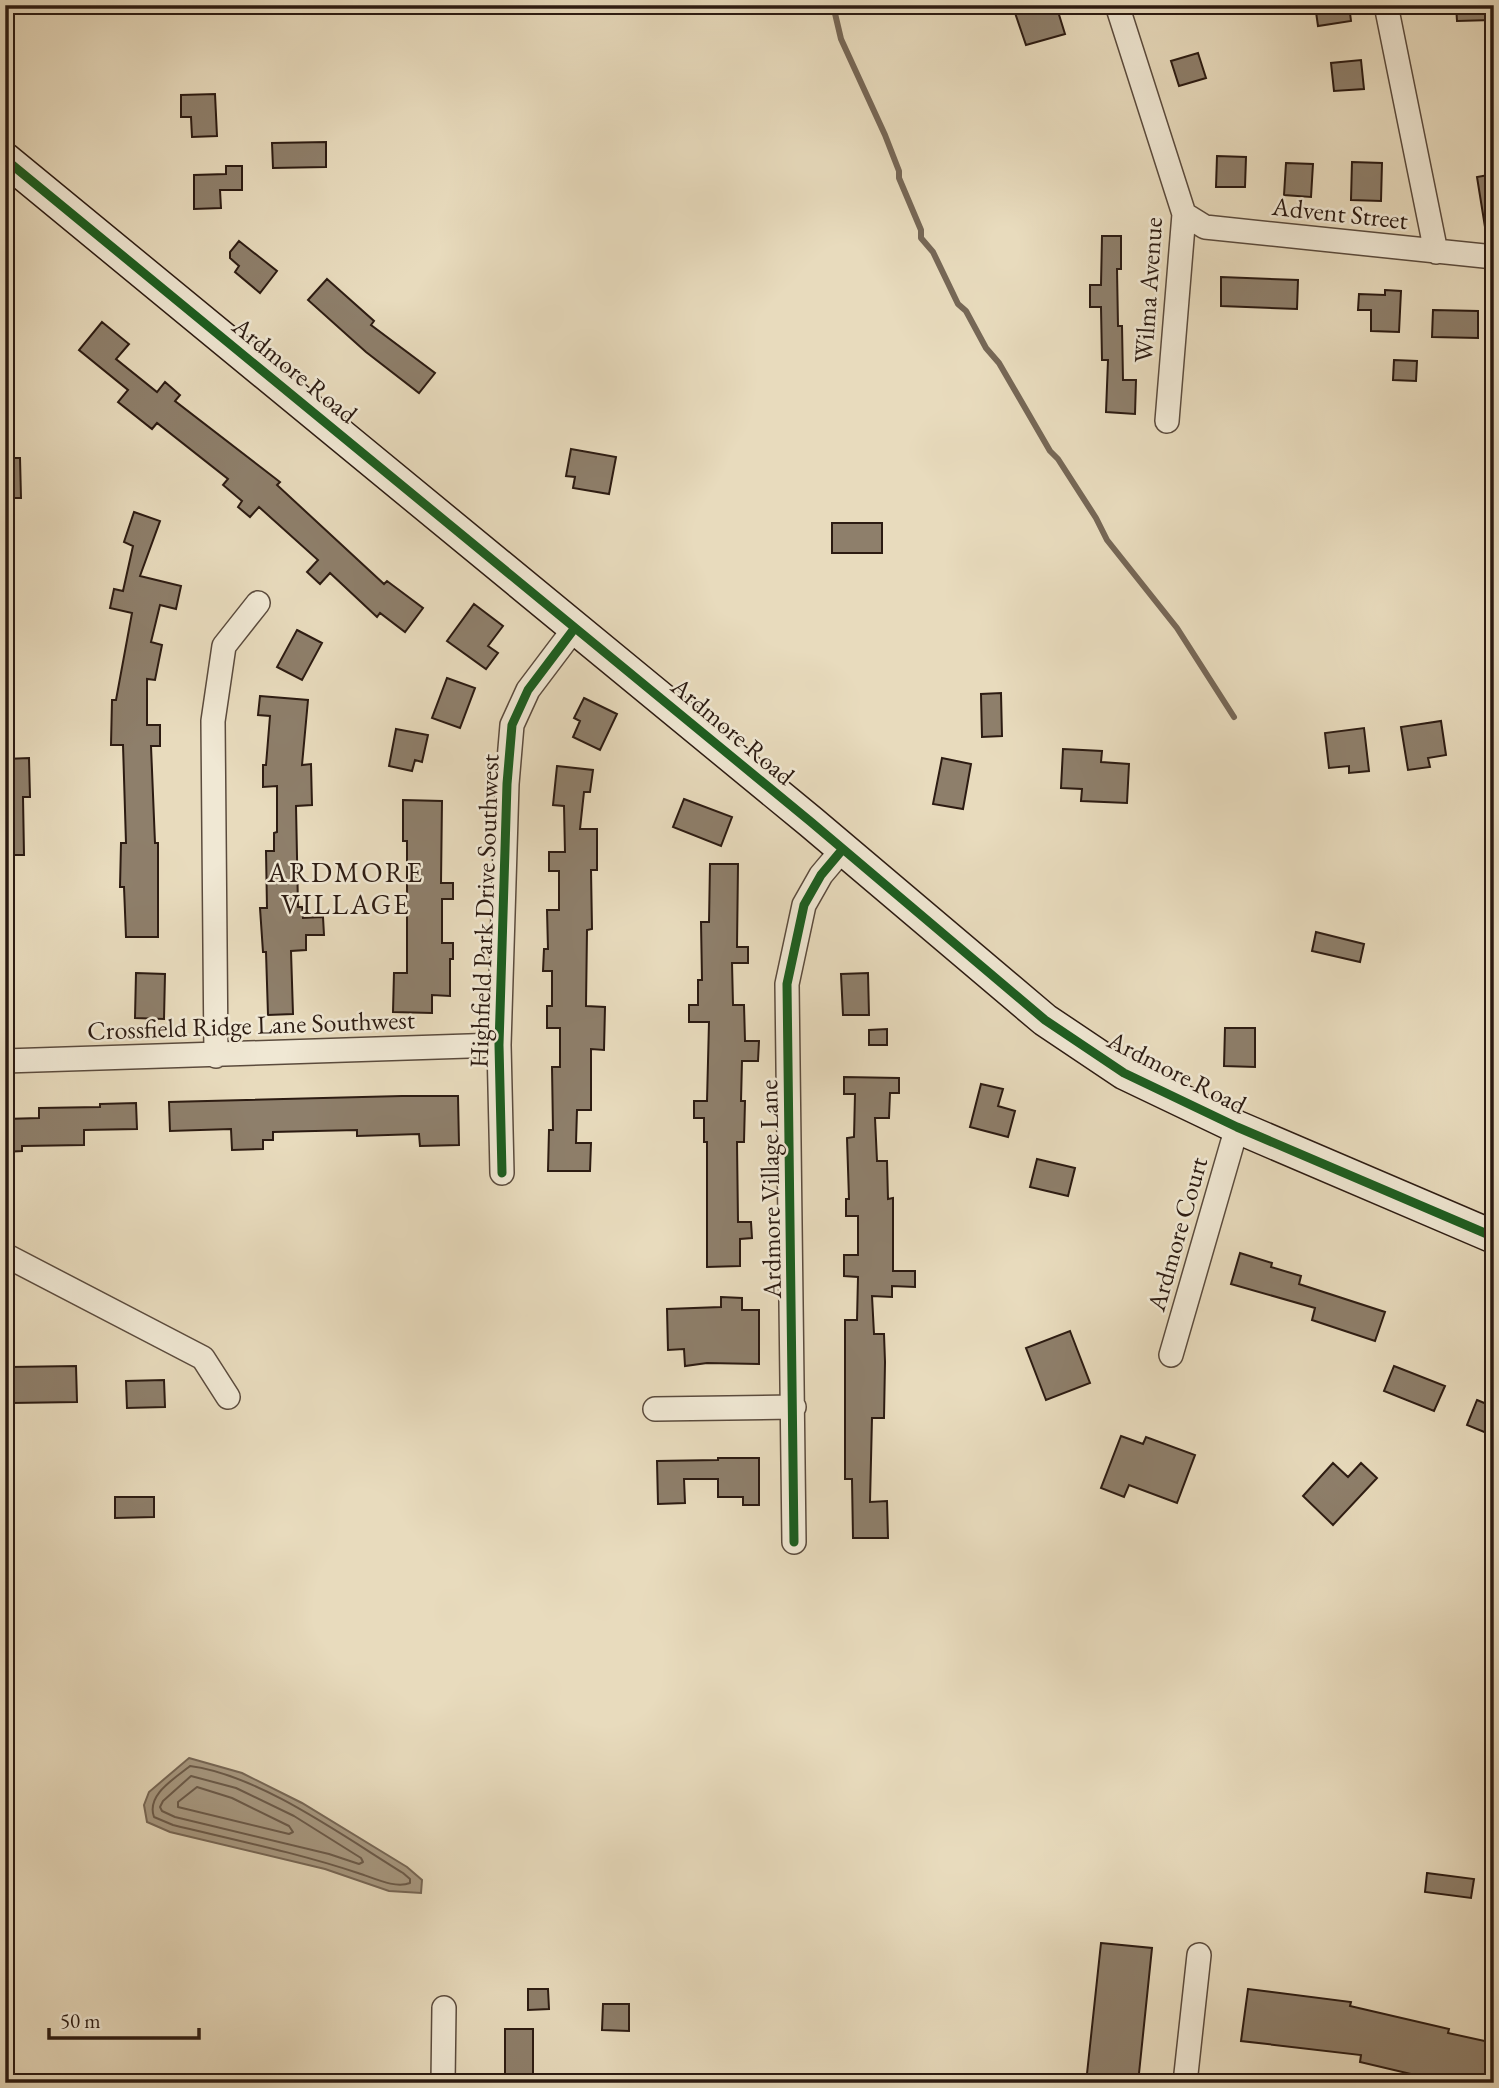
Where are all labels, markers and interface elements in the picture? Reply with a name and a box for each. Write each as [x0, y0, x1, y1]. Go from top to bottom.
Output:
street label: Advent Street [1269, 189, 1410, 237]
street label: Wilma Avenue [1126, 216, 1170, 364]
street label: Ardmore Road [225, 309, 365, 431]
street label: Ardmore Road [663, 669, 803, 793]
street label: Highfield Park Drive Southwest [462, 753, 506, 1069]
district label: ARDMORE VILLAGE [267, 854, 424, 922]
street label: Crossfield Ridge Lane Southwest [87, 1002, 415, 1048]
street label: Ardmore Road [1101, 1022, 1253, 1122]
street label: Ardmore Village Lane [751, 1079, 789, 1300]
street label: Ardmore Court [1138, 1153, 1215, 1316]
scale bar [49, 1997, 200, 2041]
text: 50 m [60, 2007, 101, 2034]

